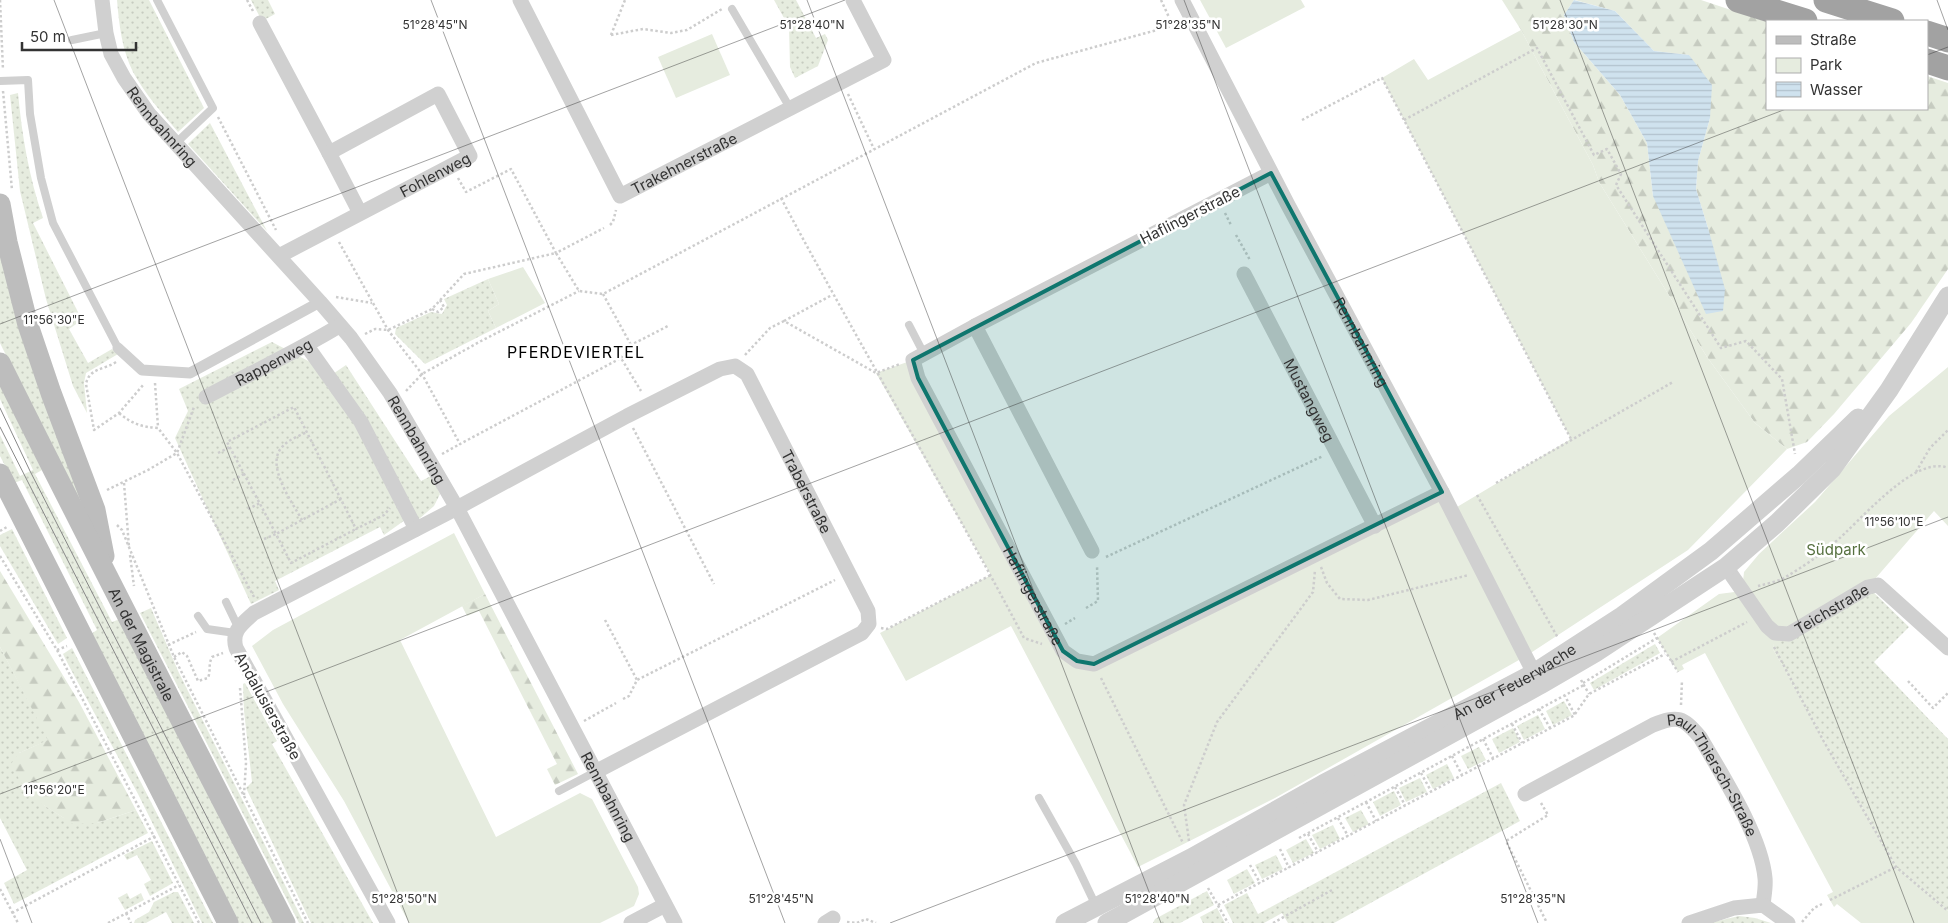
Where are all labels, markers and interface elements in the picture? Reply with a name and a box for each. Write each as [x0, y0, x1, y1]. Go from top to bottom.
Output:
text: 51°28'45"N [403, 17, 467, 32]
text: 51°28'40"N [779, 17, 845, 32]
text: 51°28'35"N [1155, 17, 1221, 32]
text: 51°28'30"N [1532, 17, 1598, 32]
scale bar [22, 20, 136, 52]
legend [1766, 20, 1928, 110]
text: 50 m [30, 27, 66, 46]
text: Straße [1810, 30, 1857, 49]
text: Park [1810, 55, 1843, 74]
text: Wasser [1810, 80, 1863, 99]
street label: Rennbahnring [123, 83, 202, 170]
street label: Trakehnerstraße [628, 128, 740, 198]
street label: Fohlenweg [396, 148, 474, 201]
street label: Haflingerstraße [1137, 182, 1243, 248]
street label: Rennbahnring [1330, 294, 1393, 390]
text: 11°56'30"E [23, 312, 85, 327]
street label: Rappenweg [232, 334, 315, 390]
district label: PFERDEVIERTEL [507, 342, 645, 362]
street label: Mustangweg [1280, 355, 1339, 445]
street label: Rennbahnring [384, 392, 450, 487]
street label: Traberstraße [778, 446, 836, 536]
text: 11°56'10"E [1865, 514, 1923, 529]
park label: Südpark [1806, 540, 1867, 559]
street label: Haflingerstraße [999, 543, 1068, 649]
street label: Teichstraße [1791, 579, 1872, 638]
street label: An der Magistrale [105, 584, 179, 704]
street label: An der Feuerwache [1449, 639, 1579, 724]
street label: Andalusierstraße [231, 649, 305, 763]
street label: Paul-Thiersch-Straße [1666, 709, 1762, 839]
street label: Rennbahnring [577, 748, 640, 845]
text: 11°56'20"E [23, 782, 85, 797]
text: 51°28'50"N [371, 891, 437, 906]
text: 51°28'45"N [749, 891, 813, 906]
text: 51°28'40"N [1124, 891, 1190, 906]
text: 51°28'35"N [1500, 891, 1566, 906]

